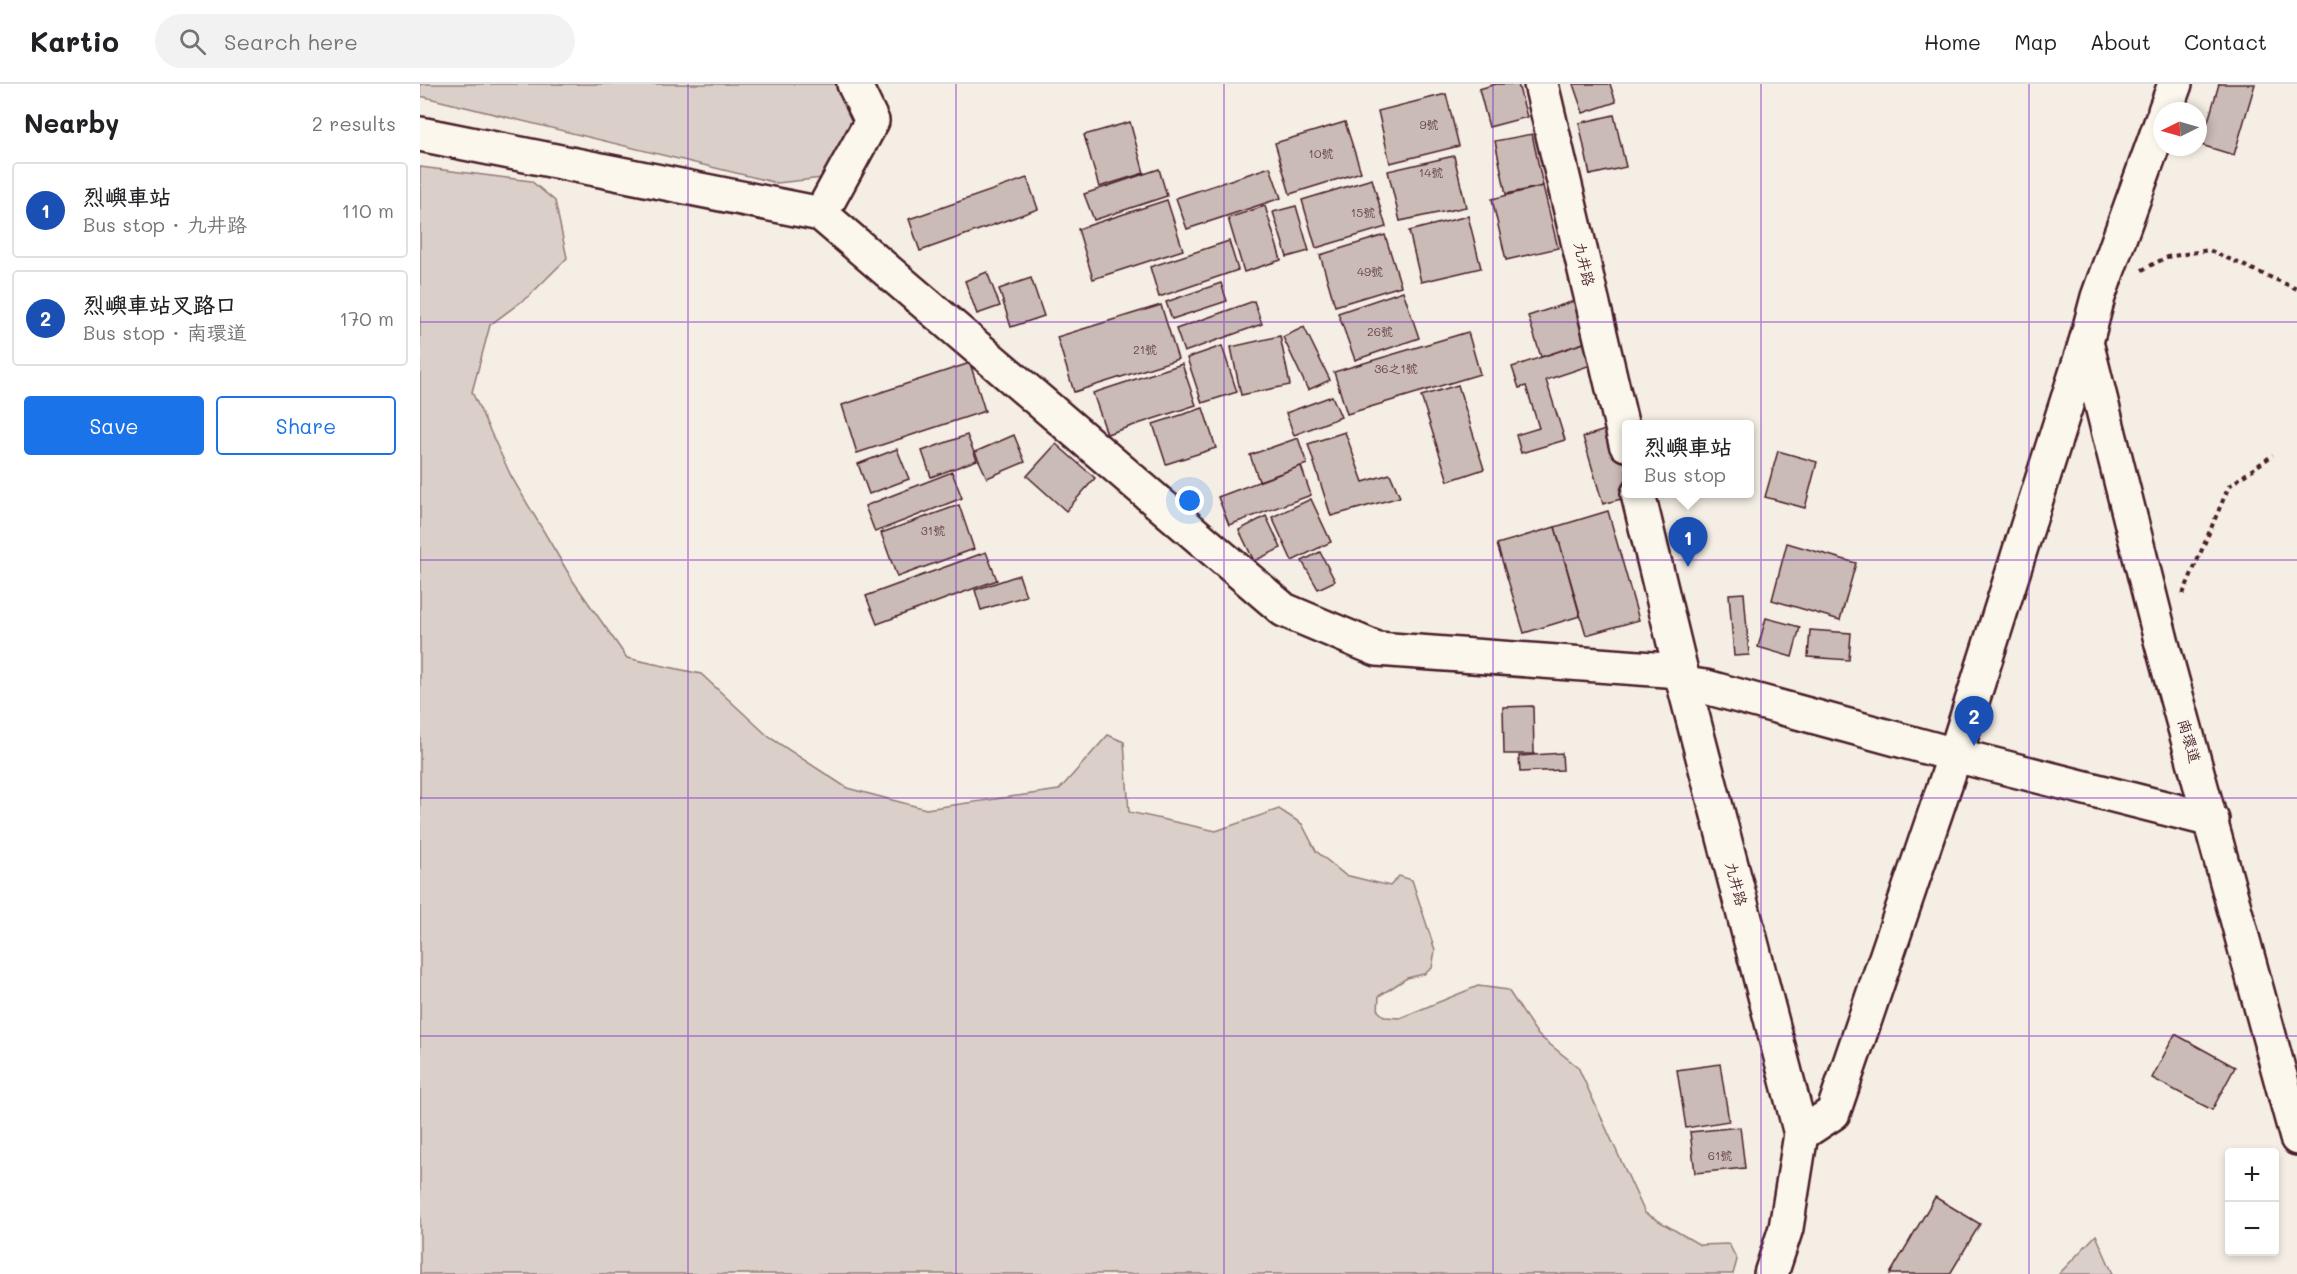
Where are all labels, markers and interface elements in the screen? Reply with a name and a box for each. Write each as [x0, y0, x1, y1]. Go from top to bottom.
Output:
search box [155, 14, 575, 68]
text: Kartio [30, 23, 119, 59]
icon: search [176, 25, 209, 58]
text: Search here [224, 27, 358, 56]
text: Home [1924, 28, 1981, 55]
text: Map [2014, 28, 2057, 55]
text: About [2090, 28, 2151, 55]
text: Contact [2184, 28, 2267, 55]
north arrow [2153, 102, 2207, 156]
text: Nearby [24, 106, 119, 140]
text: 2 results [312, 110, 396, 136]
house number: 9號 [1419, 116, 1439, 132]
house number: 10號 [1309, 145, 1333, 161]
house number: 14號 [1419, 164, 1443, 180]
text: 烈嶼車站 [83, 182, 171, 211]
text: 1 [41, 197, 50, 223]
text: 110 m [341, 197, 394, 223]
house number: 15號 [1351, 204, 1375, 220]
text: Bus stop · 九井路 [83, 211, 247, 237]
street label: 九井路 [1570, 240, 1600, 288]
house number: 49號 [1357, 263, 1383, 279]
text: 烈嶼車站叉路口 [83, 290, 237, 319]
text: 2 [40, 305, 51, 331]
text: 170 m [339, 305, 394, 331]
text: Bus stop · 南環道 [83, 319, 247, 345]
house number: 26號 [1367, 323, 1393, 339]
house number: 21號 [1133, 341, 1157, 357]
house number: 36之1號 [1374, 360, 1418, 376]
button: Save [24, 396, 204, 455]
button: Share [216, 396, 396, 455]
popup [1622, 420, 1754, 498]
text: 烈嶼車站 [1644, 432, 1732, 461]
text: Bus stop [1644, 461, 1726, 487]
your location [1175, 486, 1204, 515]
pin: 1 [1668, 518, 1708, 567]
house number: 31號 [921, 522, 945, 538]
pin: 2 [1954, 696, 1994, 746]
street label: 南環道 [2174, 716, 2206, 765]
street label: 九井路 [1721, 859, 1752, 908]
house number: 61號 [1708, 1147, 1732, 1163]
map controls [2225, 1148, 2279, 1256]
button: + [2225, 1148, 2279, 1202]
button: − [2225, 1202, 2279, 1256]

